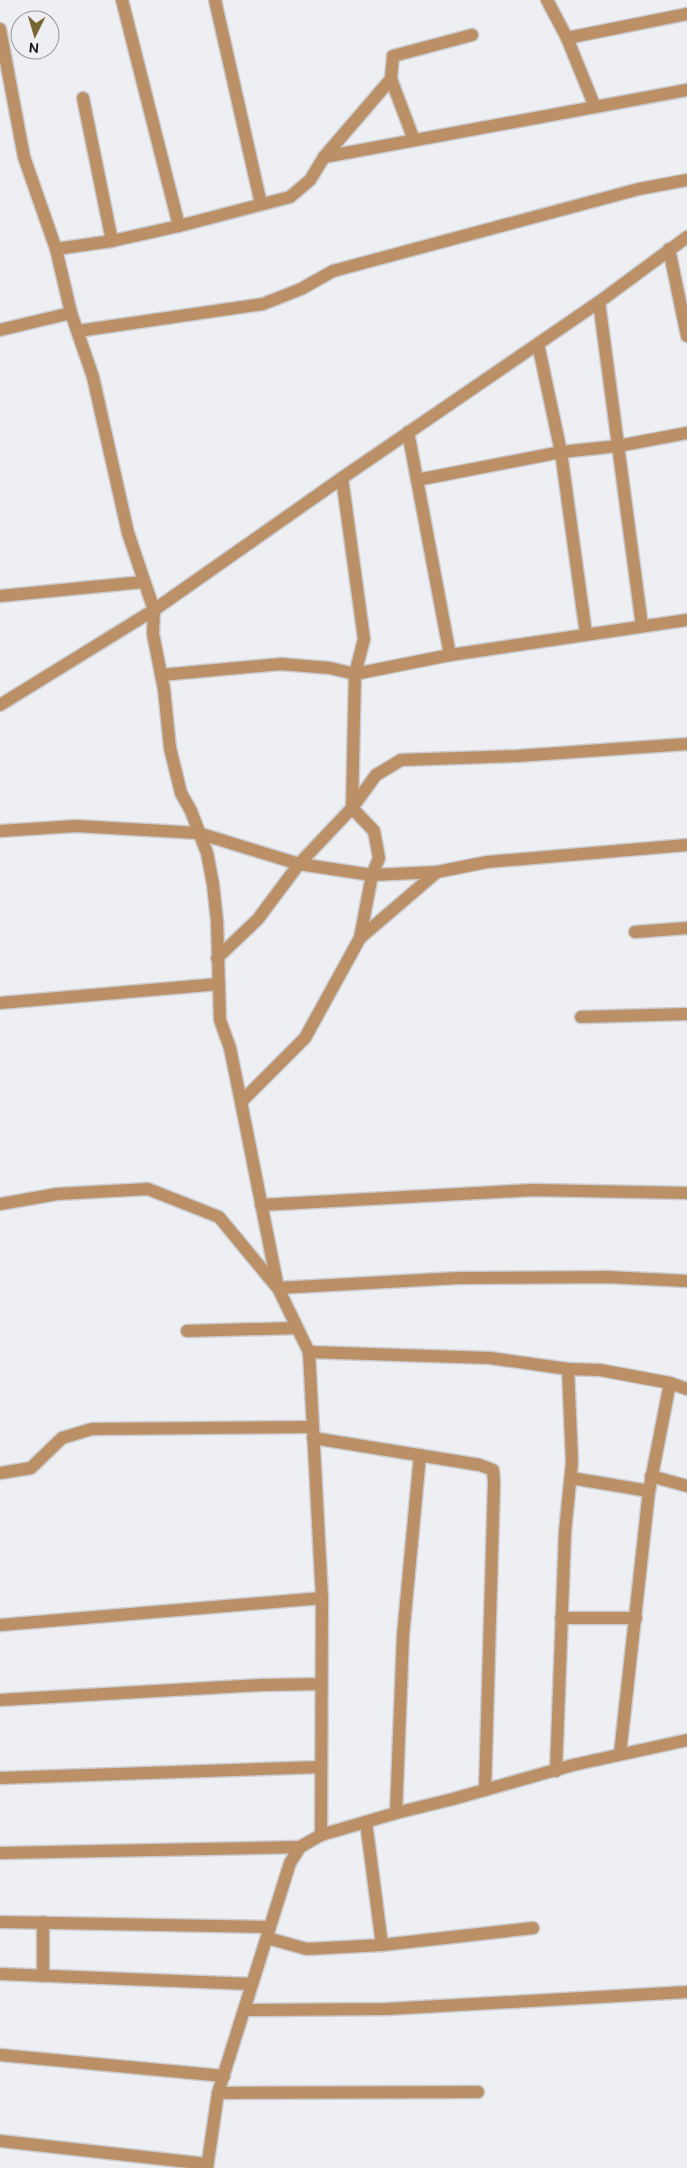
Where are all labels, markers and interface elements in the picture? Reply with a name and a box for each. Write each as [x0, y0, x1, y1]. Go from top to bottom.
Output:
north arrow [10, 10, 60, 60]
text: N [28, 40, 40, 56]

